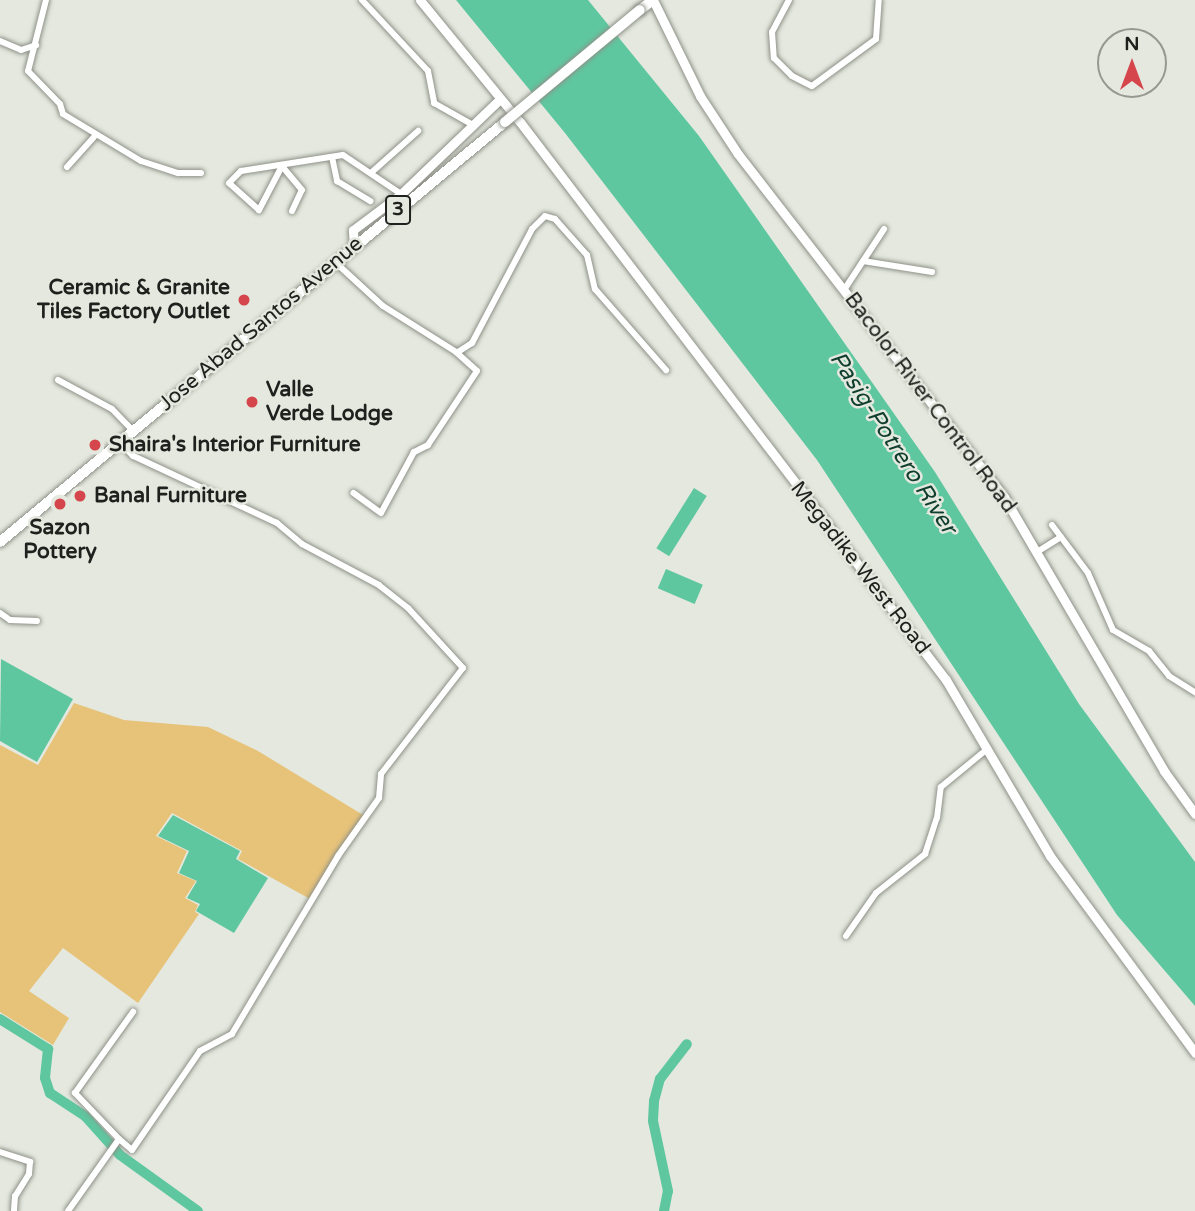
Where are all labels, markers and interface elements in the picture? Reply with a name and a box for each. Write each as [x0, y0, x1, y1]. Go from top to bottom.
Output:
north arrow [1097, 28, 1167, 98]
text: N [1124, 33, 1140, 55]
road number: 3 [384, 194, 412, 226]
street label: Jose Abad Santos Avenue [154, 231, 368, 417]
place label: Ceramic & Granite Tiles Factory Outlet [37, 275, 230, 325]
street label: Bacolor River Control Road [839, 288, 1021, 518]
marker: Ceramic & Granite Tiles Factory Outlet [236, 292, 252, 308]
water label: Pasig-Potrero River [824, 347, 962, 539]
place label: Valle Verde Lodge [266, 377, 393, 427]
marker: Valle Verde Lodge [244, 394, 260, 410]
place label: Shaira's Interior Furniture [109, 432, 361, 458]
marker: Shaira's Interior Furniture [87, 437, 103, 453]
street label: Megadike West Road [785, 477, 935, 659]
place label: Banal Furniture [94, 483, 247, 509]
marker: Banal Furniture [72, 488, 88, 504]
marker: Sazon Pottery [52, 496, 68, 512]
place label: Sazon Pottery [23, 515, 97, 565]

